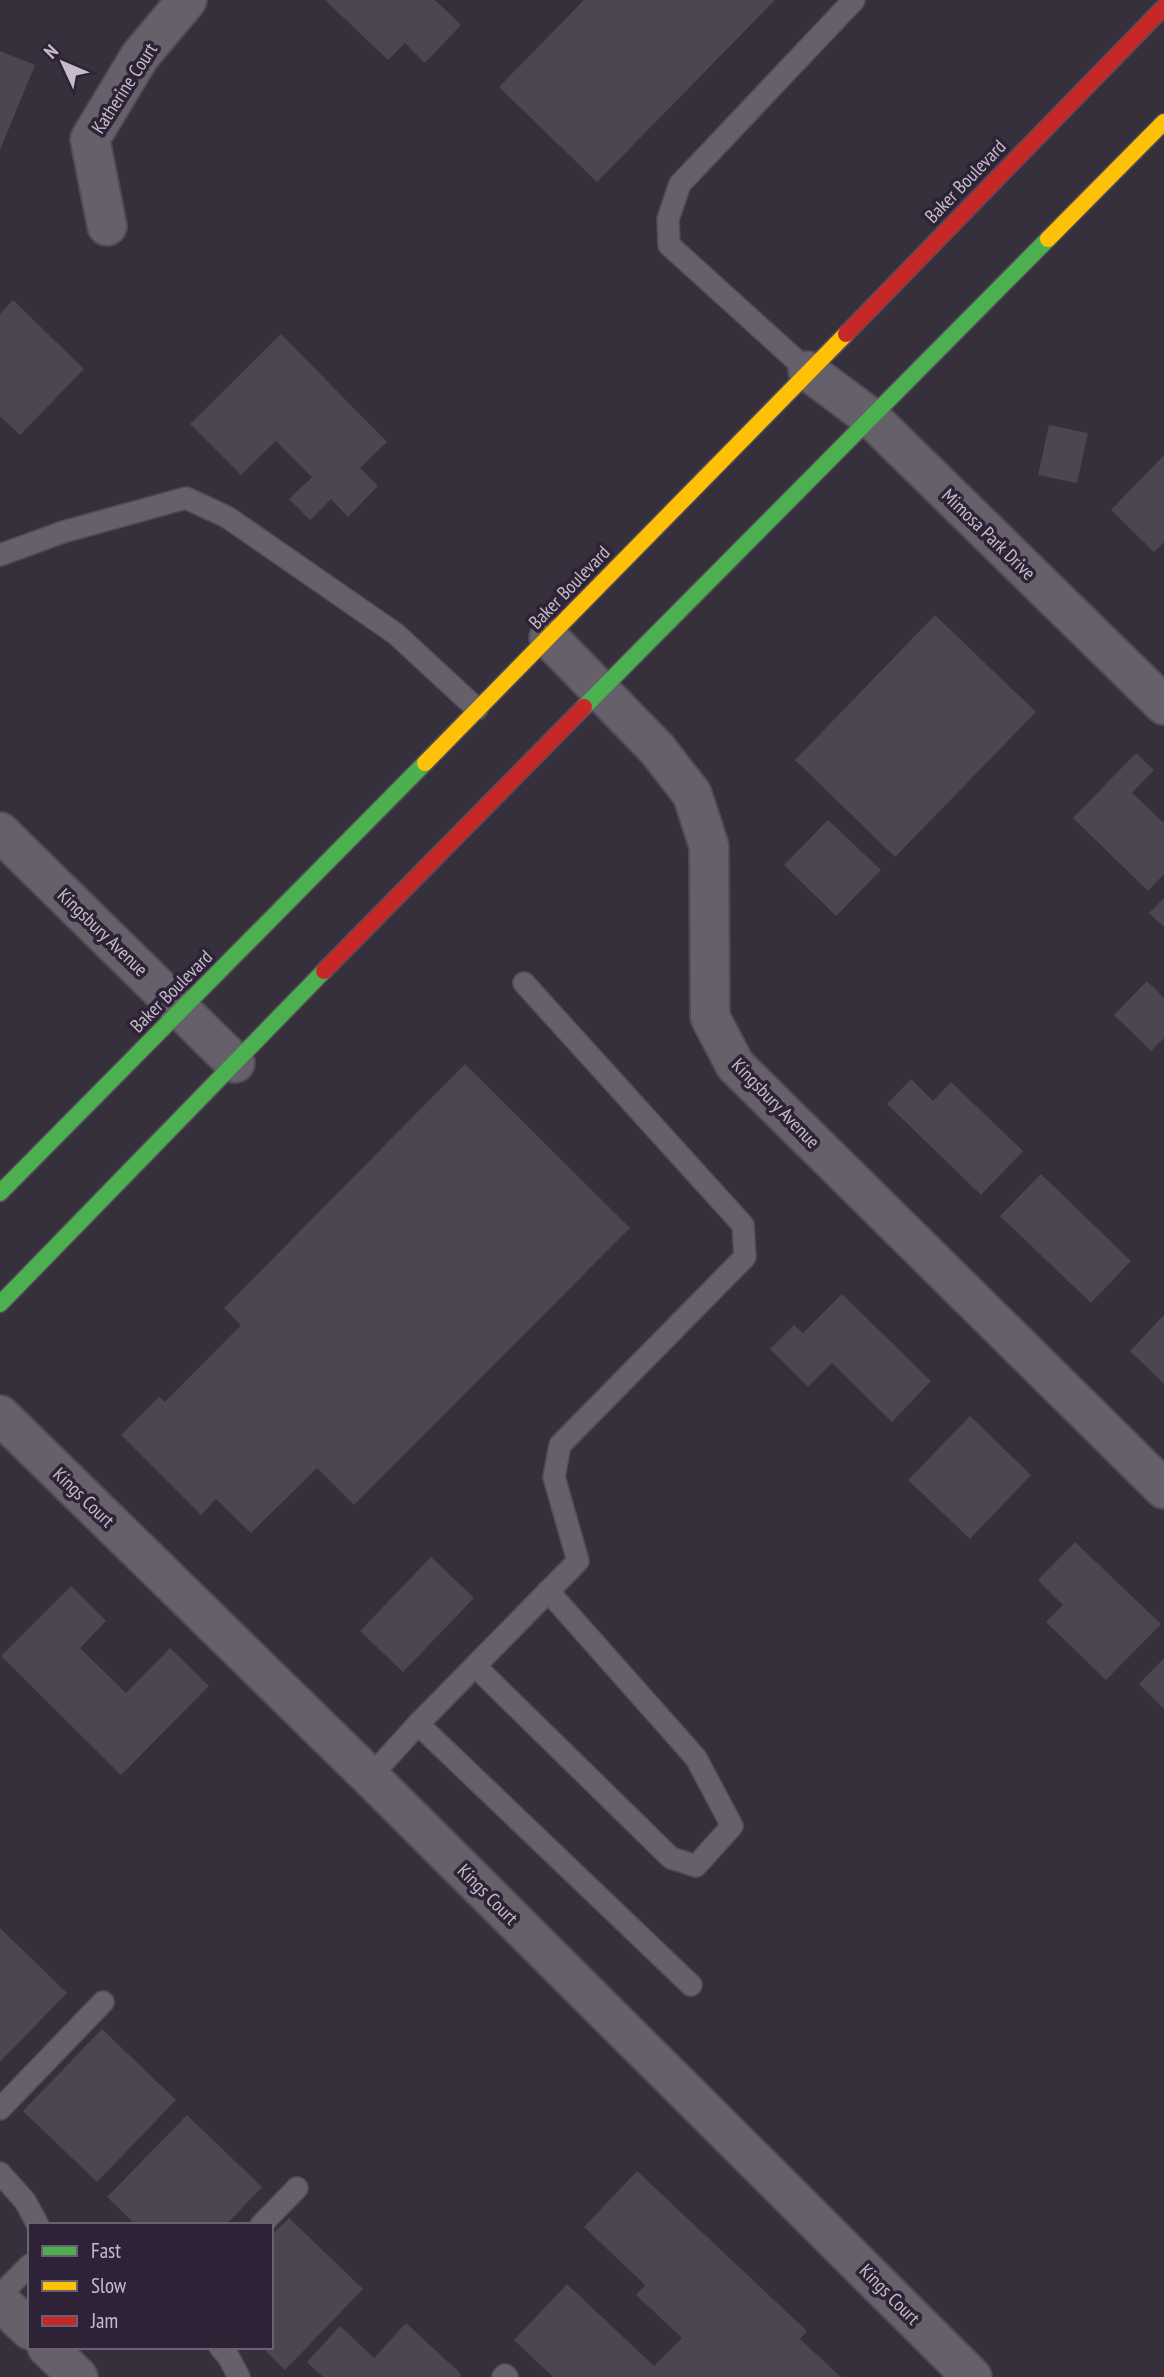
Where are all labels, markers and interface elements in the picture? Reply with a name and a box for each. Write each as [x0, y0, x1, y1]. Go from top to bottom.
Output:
north arrow [28, 28, 98, 98]
street label: Katherine Court [86, 38, 163, 138]
text: N [39, 39, 63, 63]
street label: Baker Boulevard [919, 134, 1011, 228]
street label: Mimosa Park Drive [937, 483, 1041, 585]
street label: Baker Boulevard [523, 540, 615, 634]
street label: Kingsbury Avenue [53, 883, 153, 981]
street label: Baker Boulevard [125, 945, 217, 1037]
street label: Kingsbury Avenue [727, 1053, 825, 1153]
street label: Kings Court [48, 1462, 120, 1533]
street label: Kings Court [453, 1859, 524, 1930]
legend [28, 2223, 273, 2349]
text: Fast [91, 2237, 121, 2264]
street label: Kings Court [855, 2259, 926, 2330]
text: Slow [91, 2272, 127, 2299]
text: Jam [90, 2307, 118, 2334]

